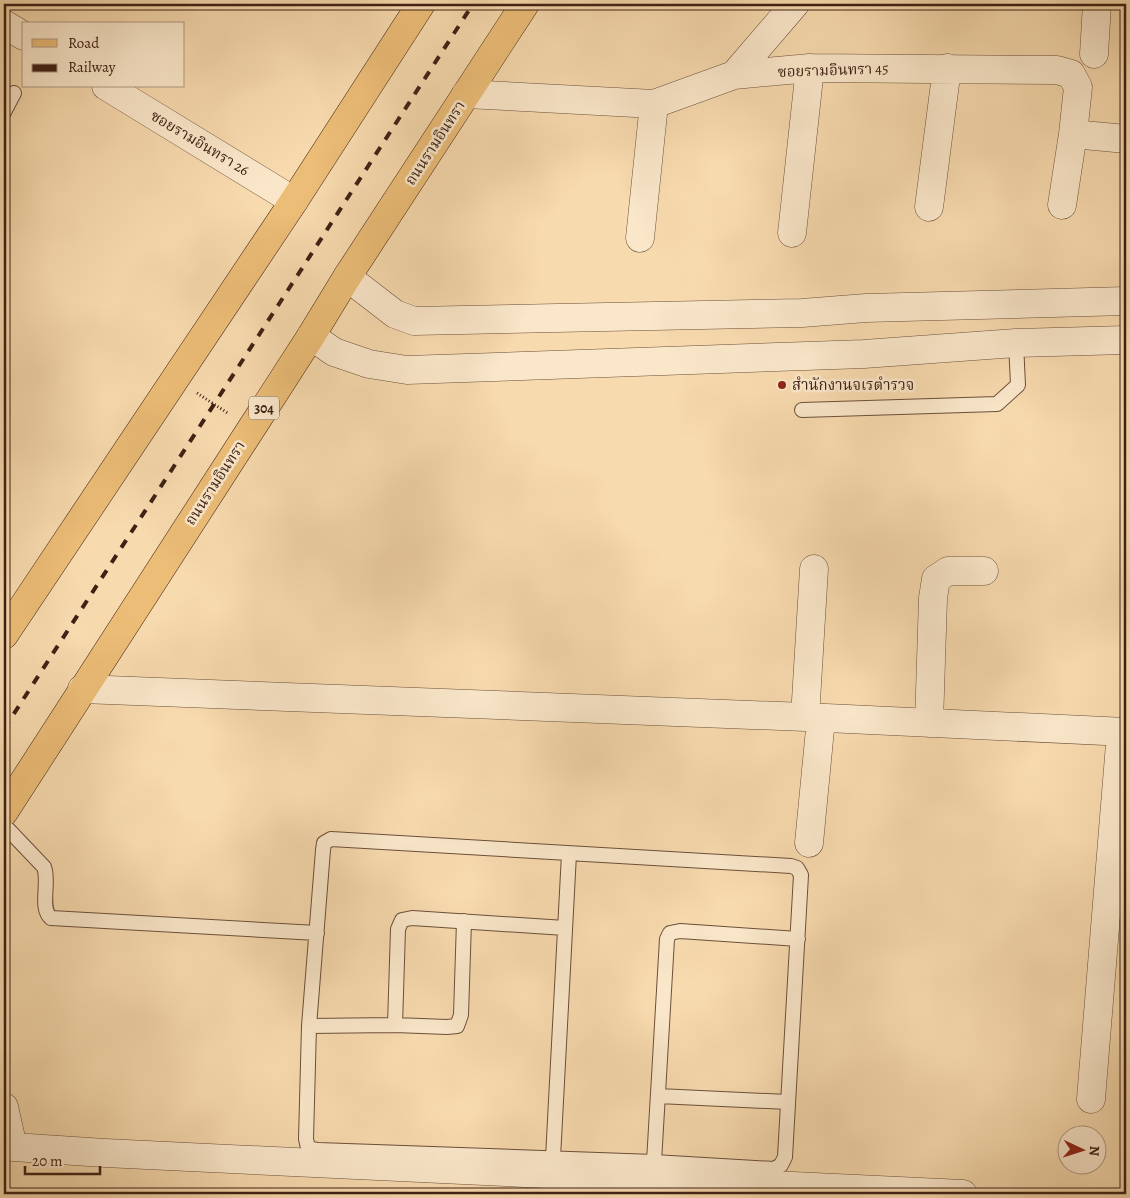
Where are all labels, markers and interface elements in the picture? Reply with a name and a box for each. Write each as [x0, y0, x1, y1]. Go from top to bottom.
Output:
legend [22, 22, 185, 88]
text: Road [68, 33, 100, 53]
text: Railway [68, 57, 116, 77]
street label: ซอยรามอินทรา 45 [777, 58, 889, 82]
street label: ถนนรามอินทรา [400, 97, 470, 189]
street label: ซอยรามอินทรา 26 [147, 106, 253, 180]
place label: สำนักงานจเรตำรวจ [792, 375, 914, 395]
marker: สำนักงานจเรตำรวจ [776, 379, 788, 391]
road number: 304 [249, 396, 279, 419]
street label: ถนนรามอินทรา [180, 437, 250, 529]
north arrow [1058, 1126, 1108, 1176]
scale bar [25, 1143, 100, 1175]
text: N [1085, 1145, 1104, 1157]
text: 20 m [32, 1151, 63, 1171]

